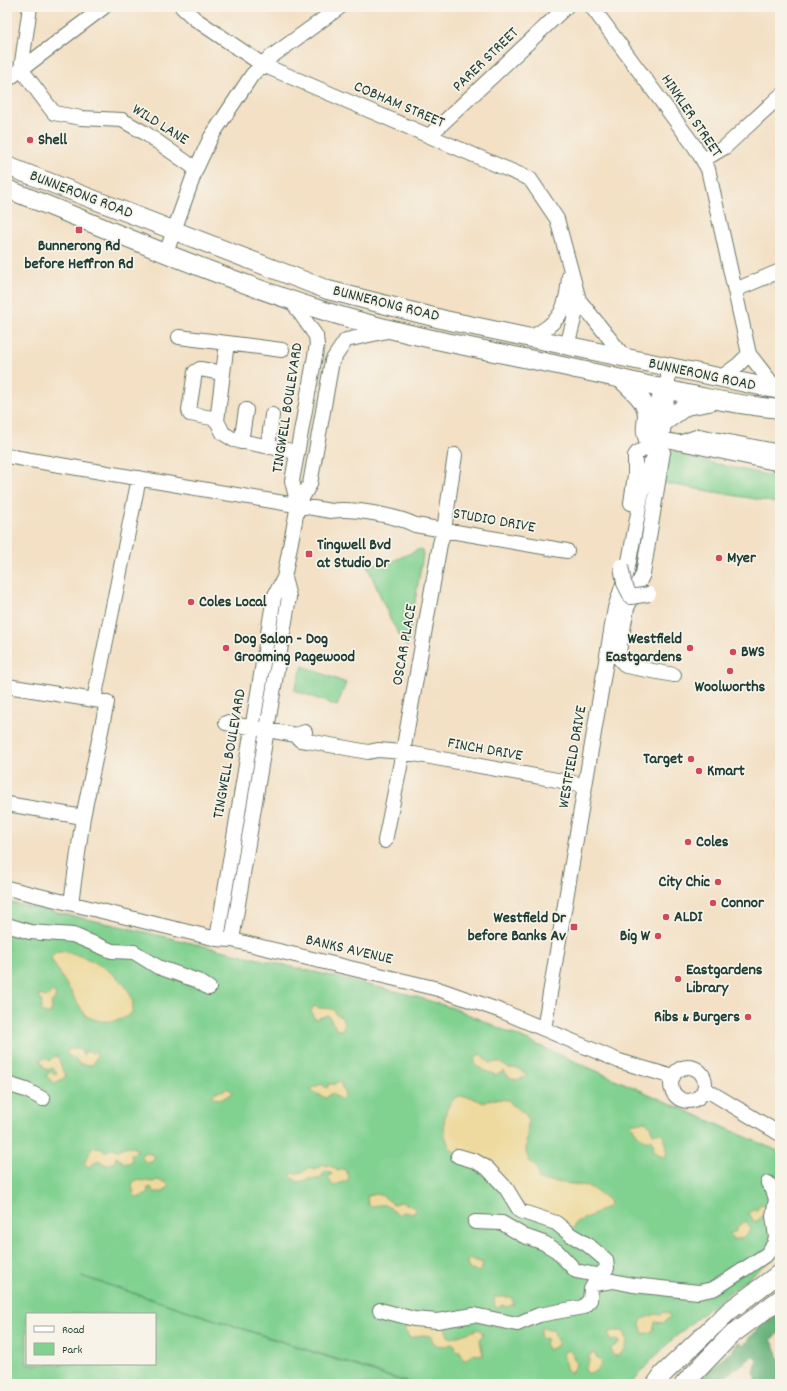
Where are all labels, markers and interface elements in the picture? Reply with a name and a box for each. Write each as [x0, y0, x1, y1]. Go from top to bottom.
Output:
street label: PARER STREET [448, 22, 525, 98]
street label: HINKLER STREET [655, 70, 728, 163]
street label: COBHAM STREET [350, 75, 449, 135]
street label: WILD LANE [127, 99, 193, 152]
place label: Shell [38, 129, 67, 152]
marker: Shell [25, 135, 35, 145]
street label: BUNNERONG ROAD [26, 165, 136, 225]
marker: Bunnerong Rd before Heffron Rd [74, 225, 84, 235]
place label: Bunnerong Rd before Heffron Rd [25, 235, 133, 276]
street label: BUNNERONG ROAD [330, 280, 442, 328]
street label: TINGWELL BOULEVARD [266, 341, 310, 475]
street label: BUNNERONG ROAD [646, 352, 758, 398]
street label: STUDIO DRIVE [451, 502, 538, 540]
place label: Tingwell Bvd at Studio Dr [317, 534, 391, 575]
place label: Myer [727, 547, 757, 570]
marker: Tingwell Bvd at Studio Dr [304, 549, 314, 559]
marker: Myer [714, 553, 724, 563]
place label: Coles Local [199, 591, 267, 614]
marker: Coles Local [186, 597, 196, 607]
street label: OSCAR PLACE [387, 602, 424, 687]
place label: Dog Salon - Dog Grooming Pagewood [234, 628, 355, 669]
place label: Westfield Eastgardens [605, 628, 682, 669]
place label: BWS [741, 641, 765, 664]
marker: Dog Salon - Dog Grooming Pagewood [221, 643, 231, 653]
marker: Westfield Eastgardens [685, 643, 695, 653]
marker: BWS [728, 647, 738, 657]
marker: Woolworths [725, 666, 735, 676]
place label: Woolworths [695, 676, 766, 699]
street label: TINGWELL BOULEVARD [207, 687, 253, 821]
street label: WESTFIELD DRIVE [553, 703, 593, 810]
street label: FINCH DRIVE [446, 732, 525, 768]
place label: Target [643, 748, 683, 771]
marker: Target [686, 754, 696, 764]
place label: Kmart [707, 760, 745, 783]
marker: Kmart [694, 766, 704, 776]
place label: Coles [696, 831, 729, 854]
marker: Coles [683, 837, 693, 847]
place label: City Chic [659, 871, 711, 894]
marker: City Chic [713, 877, 723, 887]
place label: Connor [721, 892, 765, 915]
marker: Connor [708, 898, 718, 908]
place label: ALDI [674, 906, 704, 929]
place label: Westfield Dr before Banks Av [468, 907, 567, 948]
marker: ALDI [661, 912, 671, 922]
marker: Westfield Dr before Banks Av [569, 922, 579, 932]
place label: Big W [620, 925, 651, 948]
street label: BANKS AVENUE [303, 929, 396, 971]
marker: Big W [653, 931, 663, 941]
place label: Eastgardens Library [686, 959, 763, 1000]
marker: Eastgardens Library [673, 974, 683, 984]
place label: Ribs & Burgers [654, 1006, 740, 1029]
marker: Ribs & Burgers [743, 1012, 753, 1022]
legend [26, 1313, 156, 1365]
text: Road [62, 1322, 84, 1339]
text: Park [62, 1342, 83, 1359]

